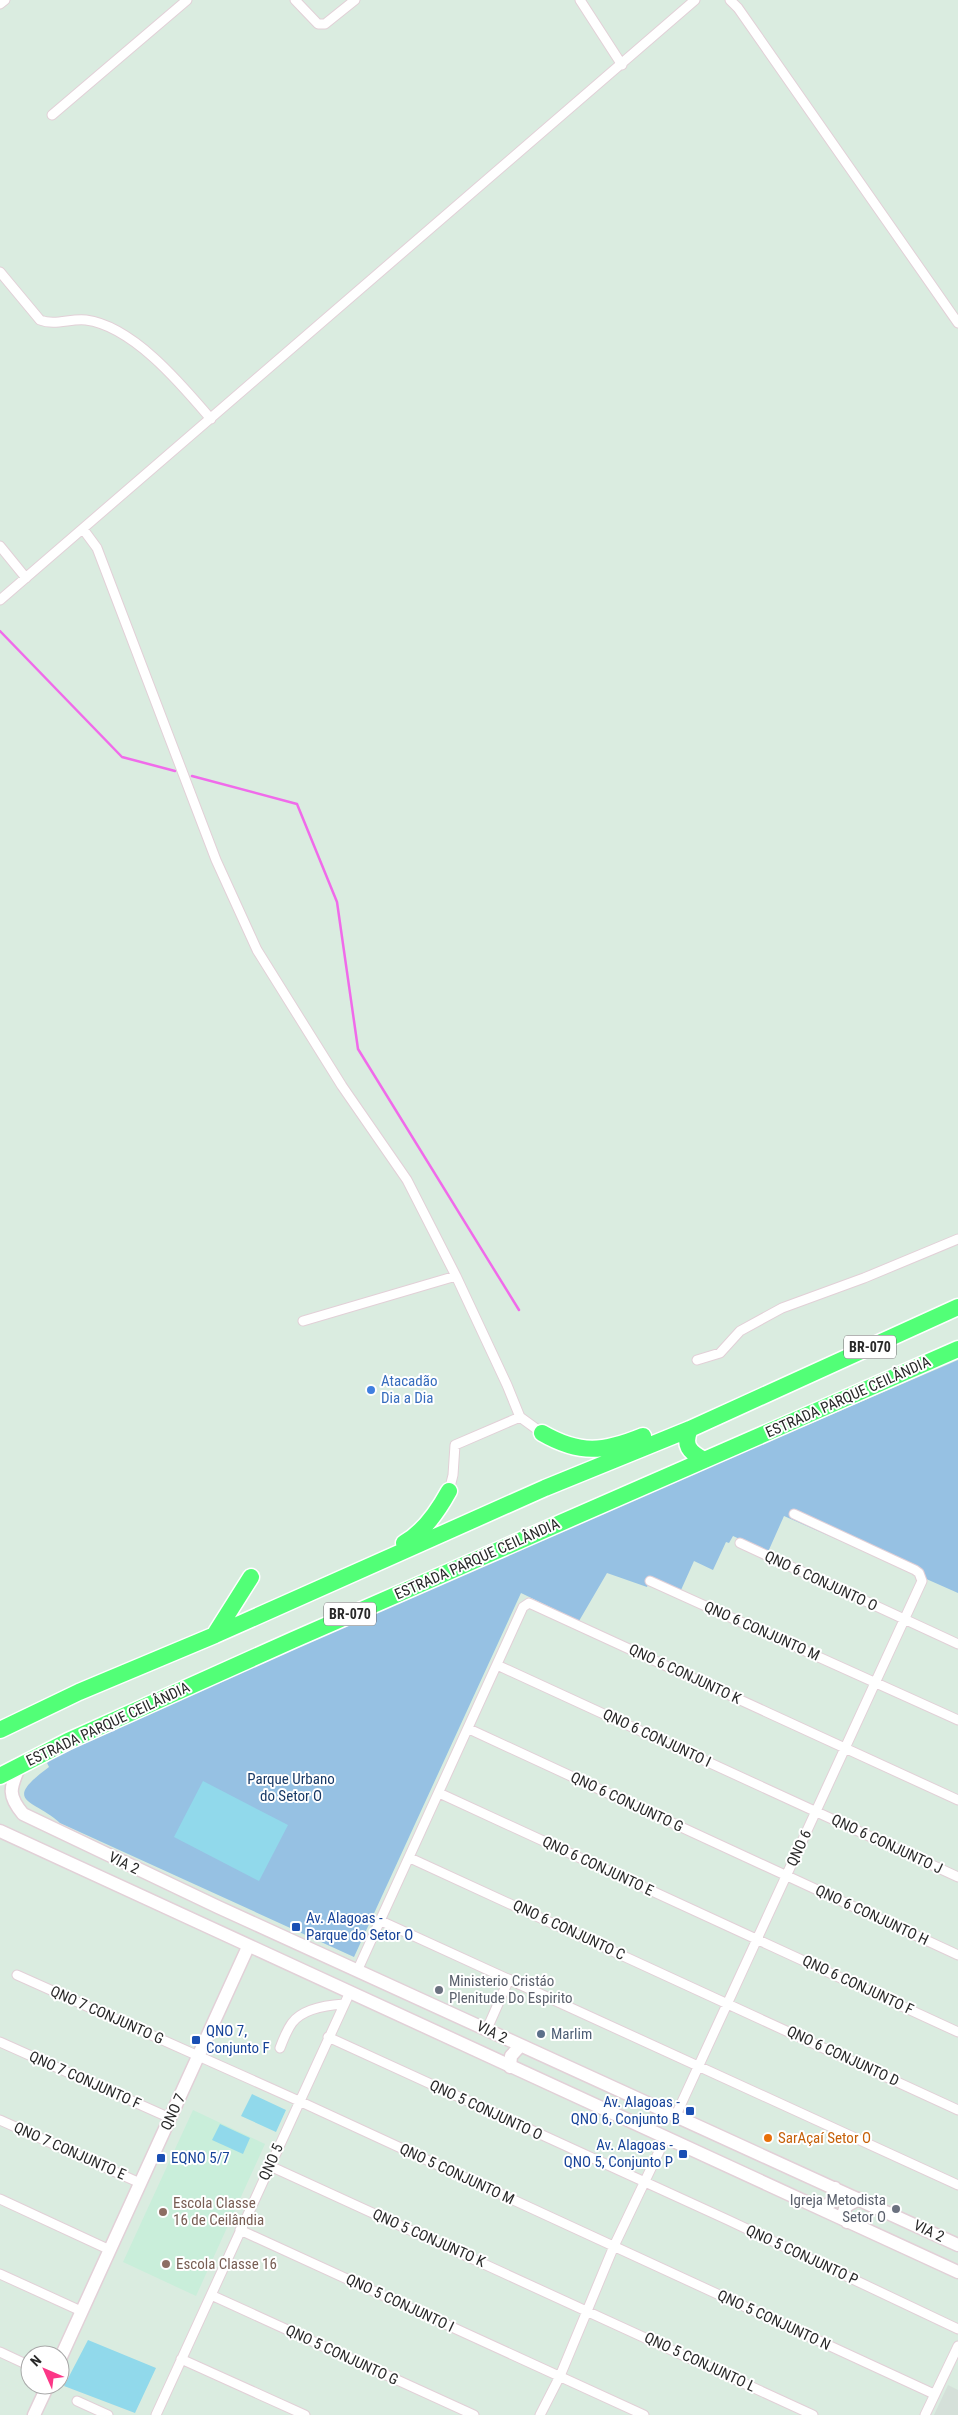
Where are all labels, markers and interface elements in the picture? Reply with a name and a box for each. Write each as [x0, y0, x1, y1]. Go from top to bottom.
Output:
road number: BR-070 [844, 1335, 896, 1358]
street label: ESTRADA PARQUE CEILÂNDIA [763, 1352, 933, 1442]
place label: Atacadão Dia a Dia [381, 1372, 437, 1407]
marker: Atacadão Dia a Dia [365, 1384, 377, 1396]
street label: ESTRADA PARQUE CEILÂNDIA [392, 1514, 562, 1604]
street label: QNO 6 CONJUNTO O [762, 1547, 880, 1615]
street label: QNO 6 CONJUNTO M [701, 1597, 823, 1665]
road number: BR-070 [324, 1602, 376, 1626]
street label: QNO 6 CONJUNTO K [626, 1640, 745, 1708]
street label: ESTRADA PARQUE CEILÂNDIA [23, 1678, 193, 1770]
street label: QNO 6 CONJUNTO I [600, 1705, 714, 1771]
street label: QNO 6 CONJUNTO G [568, 1768, 686, 1836]
park label: Parque Urbano do Setor O [247, 1770, 335, 1805]
street label: QNO 6 CONJUNTO J [829, 1810, 945, 1878]
street label: QNO 6 [783, 1827, 815, 1869]
street label: QNO 6 CONJUNTO E [539, 1832, 657, 1900]
street label: VIA 2 [106, 1848, 142, 1878]
street label: QNO 6 CONJUNTO H [813, 1881, 931, 1949]
street label: QNO 6 CONJUNTO C [510, 1896, 628, 1964]
place label: Av. Alagoas - Parque do Setor O [306, 1909, 413, 1944]
marker: Av. Alagoas - Parque do Setor O [290, 1921, 302, 1933]
street label: QNO 6 CONJUNTO F [800, 1951, 916, 2019]
place label: Ministerio Cristáo Plenitude Do Espirito [449, 1972, 573, 2007]
street label: QNO 7 CONJUNTO G [48, 1982, 166, 2048]
marker: Ministerio Cristáo Plenitude Do Espirito [433, 1984, 445, 1996]
street label: VIA 2 [474, 2017, 510, 2047]
place label: QNO 7, Conjunto F [206, 2022, 270, 2057]
street label: QNO 6 CONJUNTO D [784, 2022, 902, 2090]
place label: Marlim [551, 2025, 592, 2043]
marker: Marlim [535, 2028, 547, 2040]
marker: QNO 7, Conjunto F [190, 2034, 202, 2046]
street label: QNO 7 CONJUNTO F [26, 2047, 144, 2113]
street label: QNO 5 CONJUNTO O [427, 2076, 545, 2144]
street label: QNO 7 [157, 2091, 189, 2133]
place label: Av. Alagoas - QNO 6, Conjunto B [571, 2093, 680, 2128]
marker: Av. Alagoas - QNO 6, Conjunto B [684, 2105, 696, 2117]
street label: QNO 7 CONJUNTO E [11, 2118, 129, 2184]
place label: SarAçaí Setor O [778, 2129, 871, 2147]
marker: SarAçaí Setor O [762, 2132, 774, 2144]
place label: Av. Alagoas - QNO 5, Conjunto P [564, 2136, 673, 2171]
street label: QNO 5 CONJUNTO M [397, 2140, 517, 2208]
street label: QNO 5 [255, 2141, 287, 2183]
marker: Av. Alagoas - QNO 5, Conjunto P [677, 2148, 689, 2160]
place label: EQNO 5/7 [171, 2149, 230, 2167]
marker: EQNO 5/7 [155, 2152, 167, 2164]
place label: Igreja Metodista Setor O [790, 2191, 886, 2226]
place label: Escola Classe 16 de Ceilândia [173, 2194, 264, 2229]
marker: Igreja Metodista Setor O [890, 2203, 902, 2215]
street label: QNO 5 CONJUNTO K [370, 2205, 489, 2271]
marker: Escola Classe 16 de Ceilândia [157, 2206, 169, 2218]
street label: VIA 2 [911, 2216, 947, 2246]
street label: QNO 5 CONJUNTO P [743, 2221, 861, 2289]
place label: Escola Classe 16 [176, 2255, 277, 2273]
marker: Escola Classe 16 [160, 2258, 172, 2270]
street label: QNO 5 CONJUNTO I [343, 2270, 457, 2336]
street label: QNO 5 CONJUNTO N [715, 2286, 833, 2354]
street label: QNO 5 CONJUNTO G [283, 2321, 401, 2389]
street label: QNO 5 CONJUNTO L [642, 2328, 758, 2396]
north arrow [20, 2345, 70, 2395]
text: N [27, 2352, 44, 2369]

